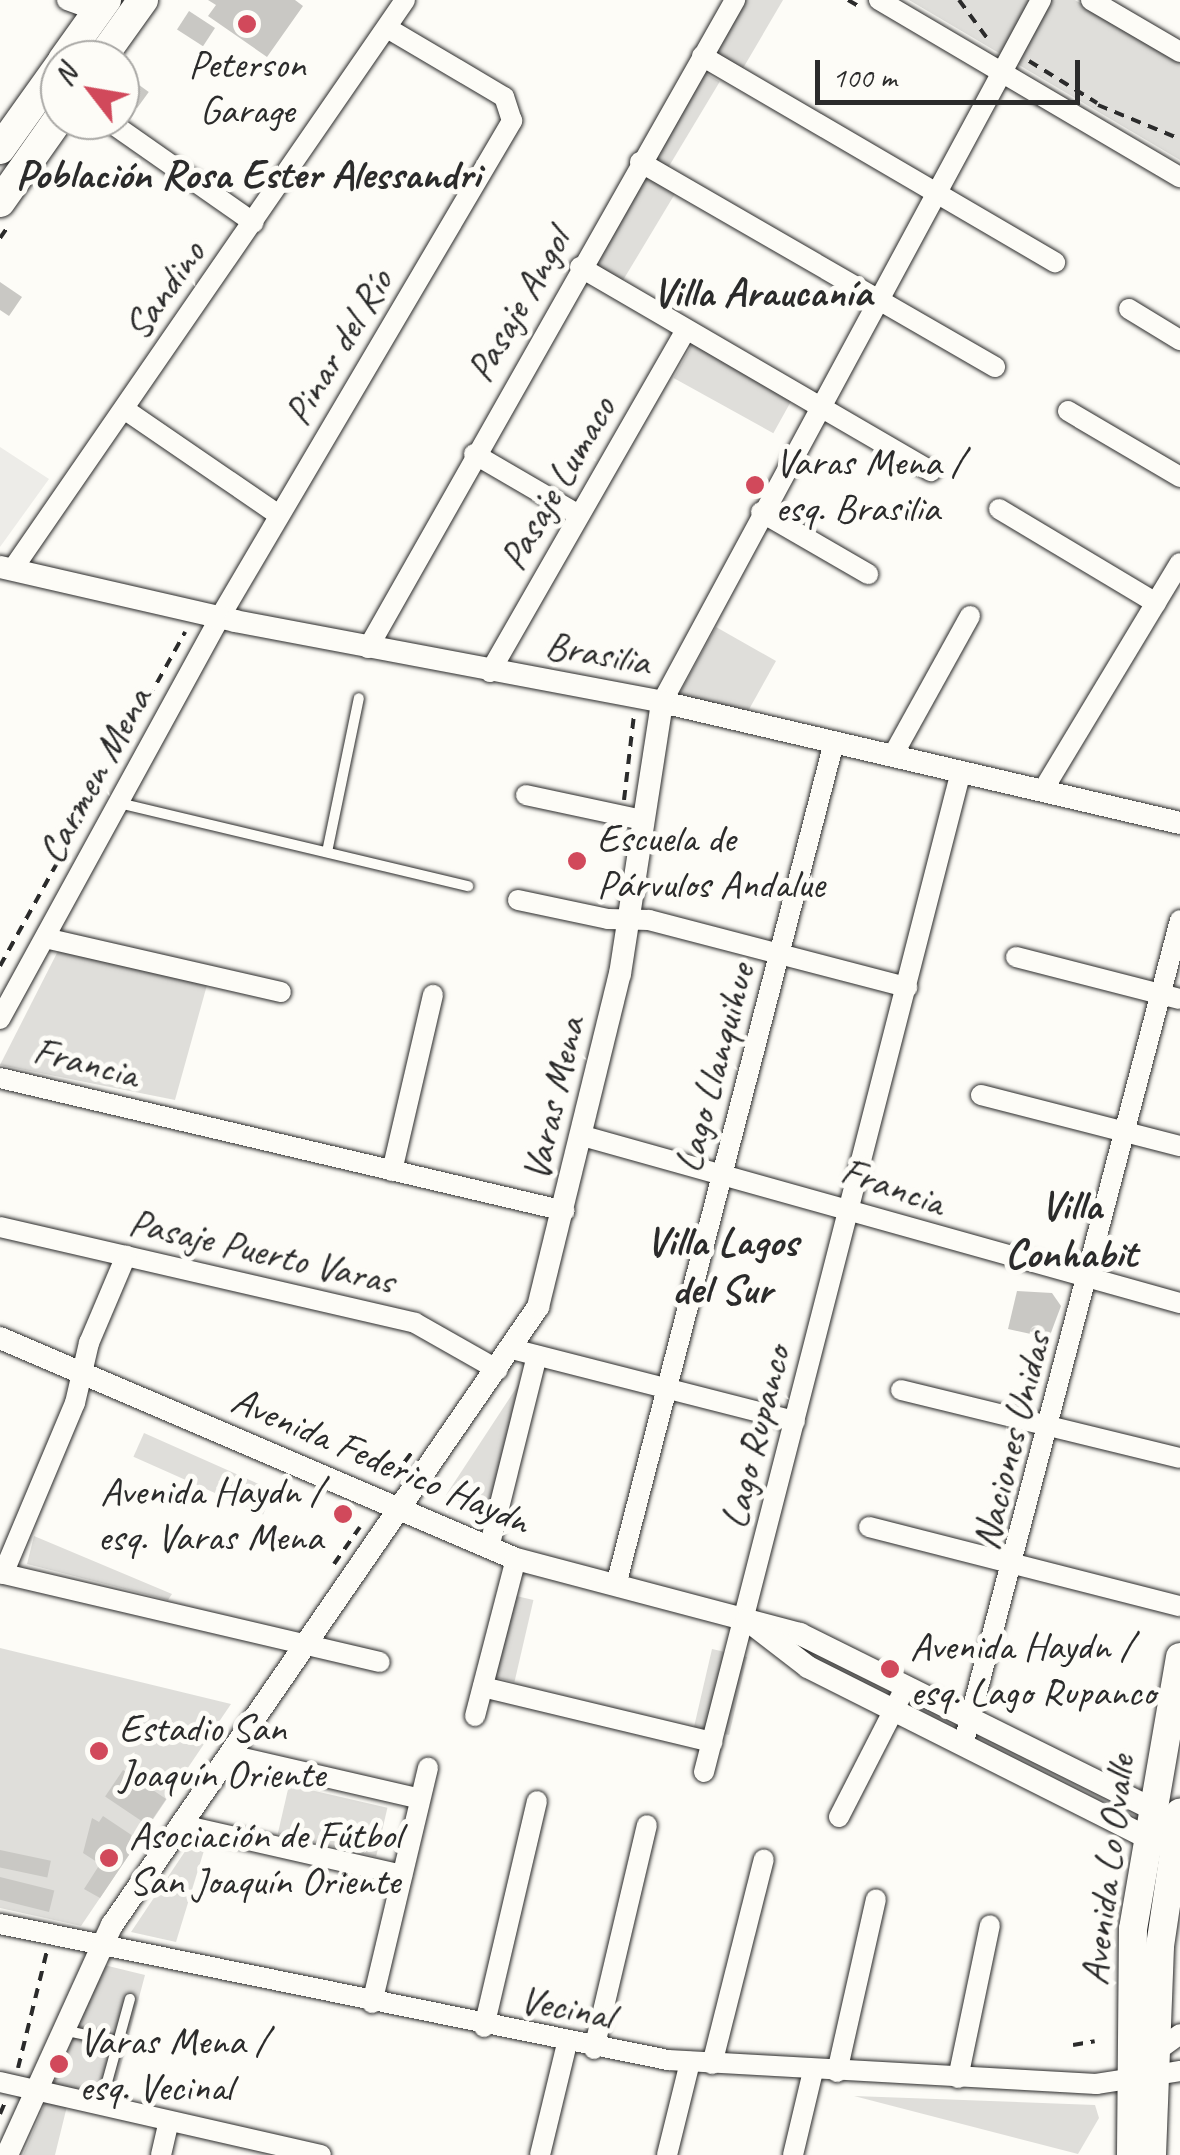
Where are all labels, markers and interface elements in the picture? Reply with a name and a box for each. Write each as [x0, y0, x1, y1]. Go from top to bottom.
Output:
marker: Peterson Garage [236, 13, 258, 35]
north arrow [40, 40, 140, 140]
place label: Peterson Garage [188, 40, 306, 134]
scale bar [820, 40, 1085, 102]
text: 100 m [832, 58, 897, 96]
text: N [46, 59, 85, 92]
district label: Población Rosa Ester Alessandri [16, 150, 480, 200]
street label: Pasaje Angol [455, 220, 581, 390]
street label: Sandino [113, 231, 215, 349]
street label: Pinar del Río [273, 261, 403, 433]
district label: Villa Araucanía [652, 268, 872, 318]
street label: Pasaje Lumaco [488, 388, 626, 578]
place label: Varas Mena / esq. Brasilia [775, 438, 963, 532]
marker: Varas Mena / esq. Brasilia [744, 474, 766, 496]
street label: Brasilia [542, 620, 654, 686]
street label: Carmen Mena [27, 680, 161, 870]
place label: Escuela de Párvulos Andalue [597, 814, 825, 908]
marker: Escuela de Párvulos Andalue [566, 850, 588, 872]
street label: Lago Llanquihue [663, 958, 765, 1178]
street label: Varas Mena [511, 1013, 595, 1185]
street label: Francia [29, 1026, 143, 1098]
street label: Francia [835, 1146, 951, 1226]
district label: Villa Conhabit [1005, 1181, 1137, 1280]
street label: Pasaje Puerto Varas [125, 1197, 399, 1305]
district label: Villa Lagos del Sur [646, 1217, 798, 1316]
street label: Naciones Unidas [961, 1328, 1061, 1554]
street label: Lago Rupanco [709, 1341, 801, 1533]
street label: Avenida Federico Haydn [224, 1375, 538, 1545]
place label: Avenida Haydn / esq. Varas Mena [99, 1467, 323, 1561]
marker: Avenida Haydn / esq. Varas Mena [332, 1503, 354, 1525]
place label: Avenida Haydn / esq. Lago Rupanco [910, 1622, 1155, 1716]
marker: Avenida Haydn / esq. Lago Rupanco [879, 1658, 901, 1680]
place label: Estadio San Joaquín Oriente [119, 1704, 325, 1798]
marker: Estadio San Joaquín Oriente [88, 1740, 110, 1762]
street label: Avenida Lo Ovalle [1069, 1752, 1145, 1988]
place label: Asociación de Fútbol San Joaquín Oriente [129, 1811, 401, 1905]
marker: Asociación de Fútbol San Joaquín Oriente [98, 1847, 120, 1869]
street label: Vecinal [516, 1974, 618, 2040]
place label: Varas Mena / esq. Vecinal [79, 2017, 267, 2111]
marker: Varas Mena / esq. Vecinal [48, 2053, 70, 2075]

